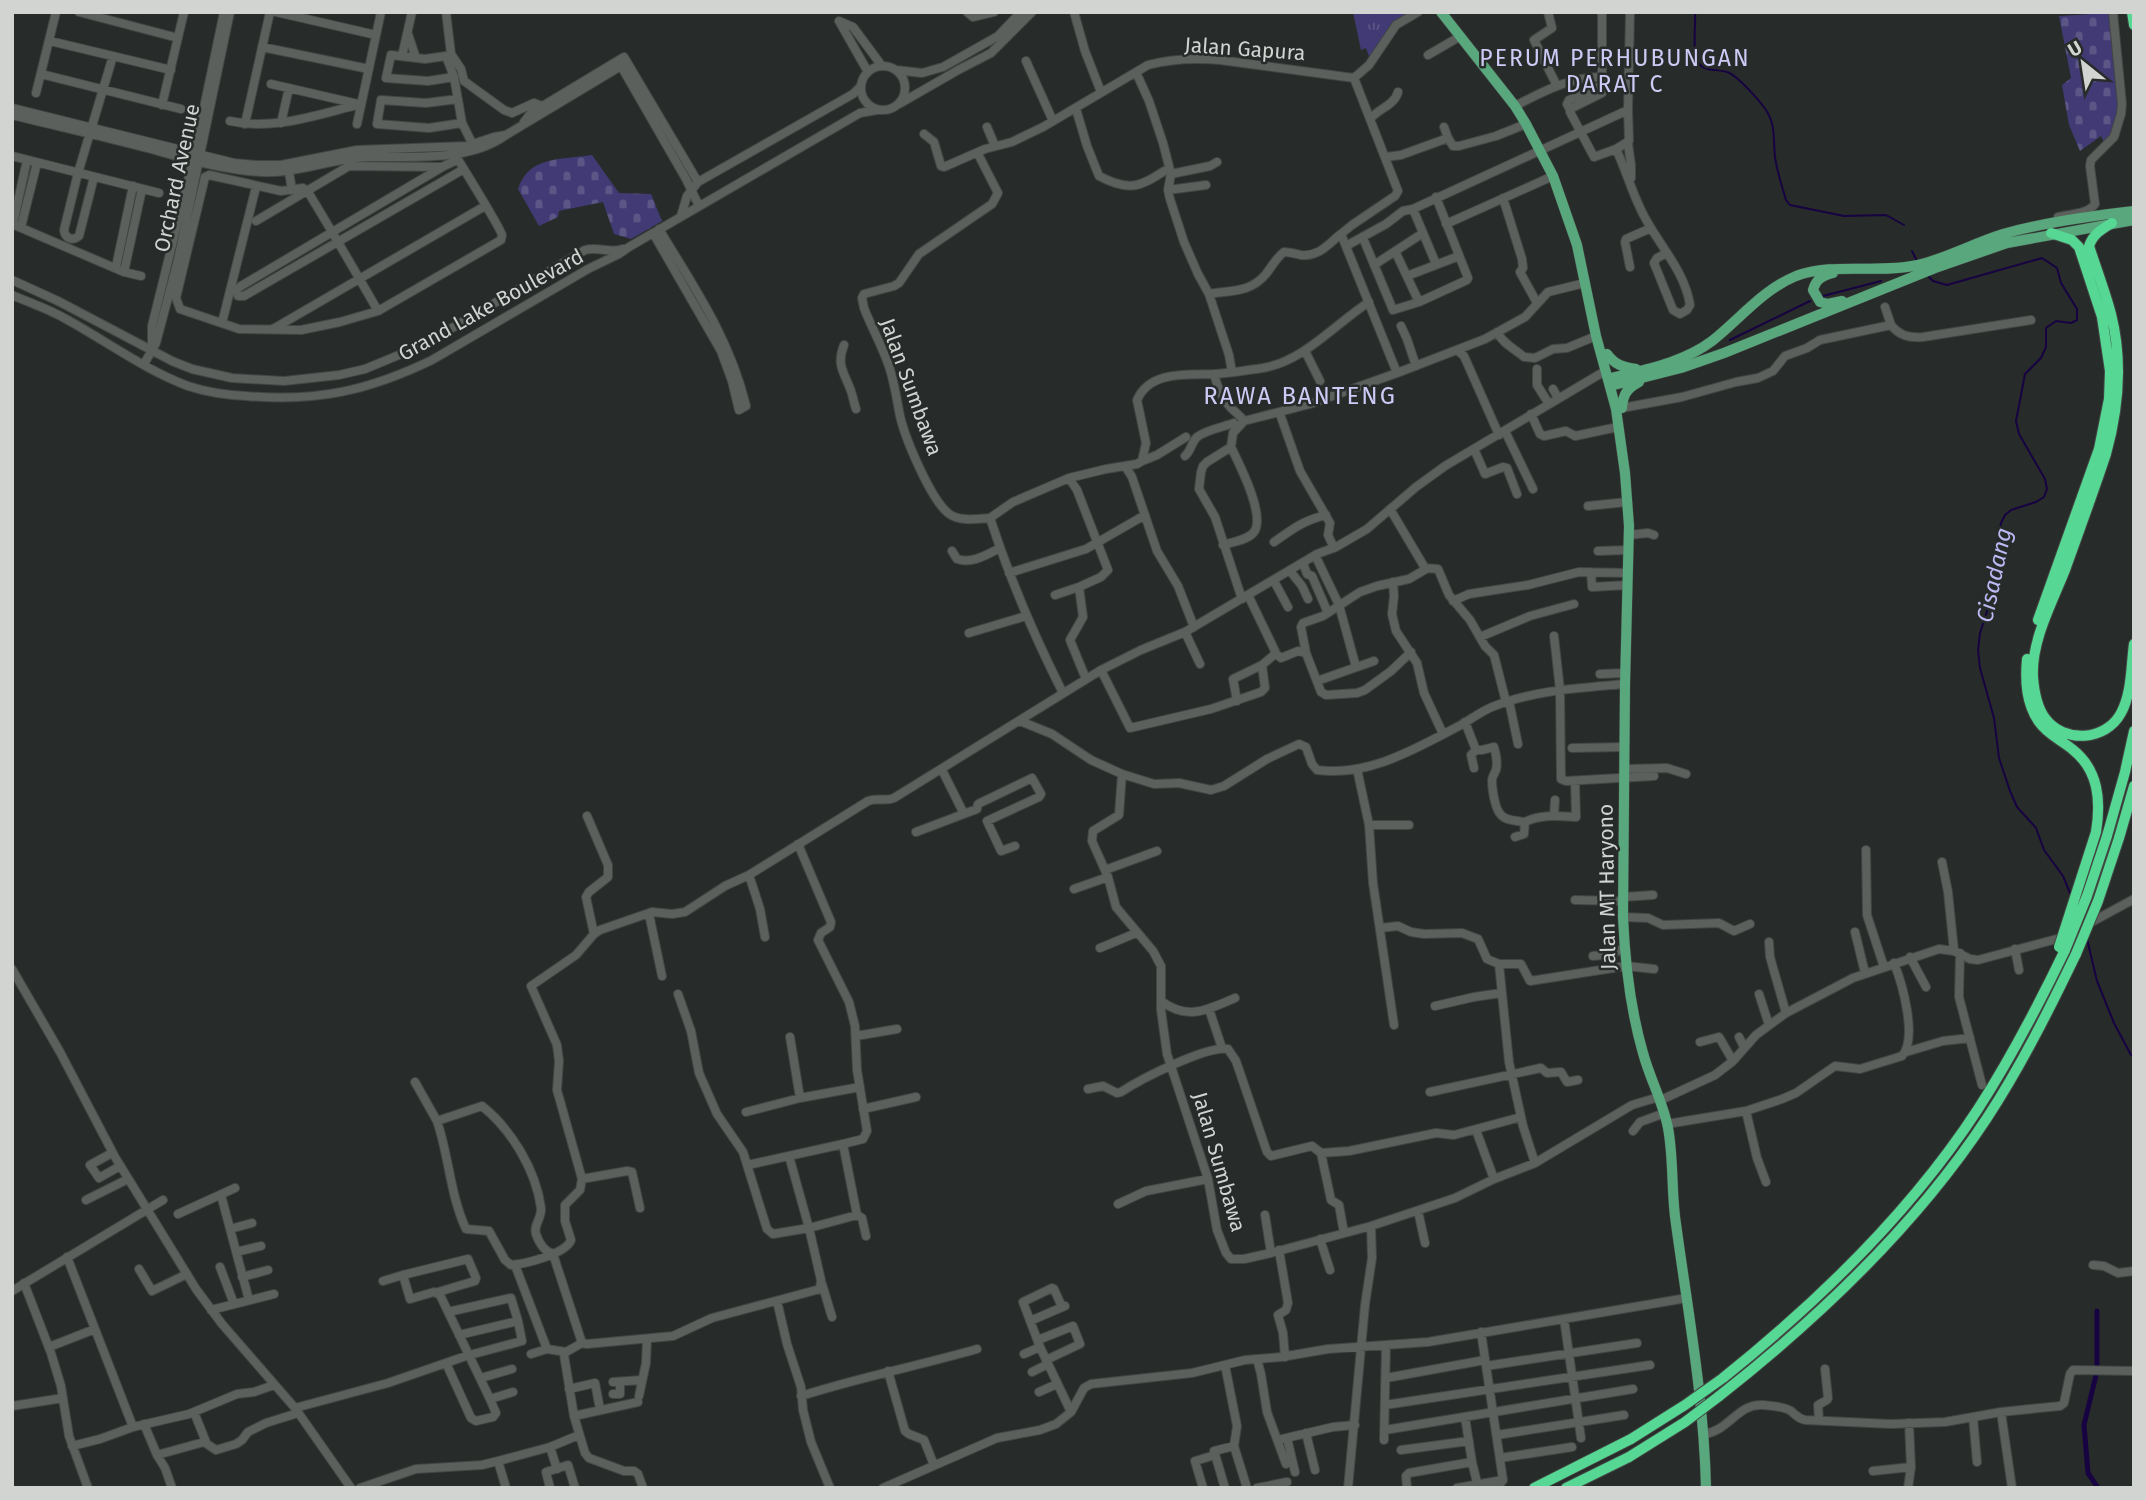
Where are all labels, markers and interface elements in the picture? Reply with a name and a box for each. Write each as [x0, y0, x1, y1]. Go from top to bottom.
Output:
north arrow [2048, 28, 2118, 98]
street label: Jalan Gapura [1184, 32, 1306, 66]
text: U [2064, 36, 2086, 62]
district label: PERUM PERHUBUNGAN DARAT C [1479, 44, 1751, 98]
street label: Orchard Avenue [149, 101, 205, 255]
street label: Grand Lake Boulevard [394, 243, 588, 367]
street label: Jalan Sumbawa [874, 315, 948, 459]
district label: RAWA BANTENG [1203, 382, 1397, 410]
water label: Cisadang [1970, 525, 2018, 625]
street label: Jalan MT Haryono [1593, 804, 1621, 970]
street label: Jalan Sumbawa [1187, 1089, 1251, 1235]

